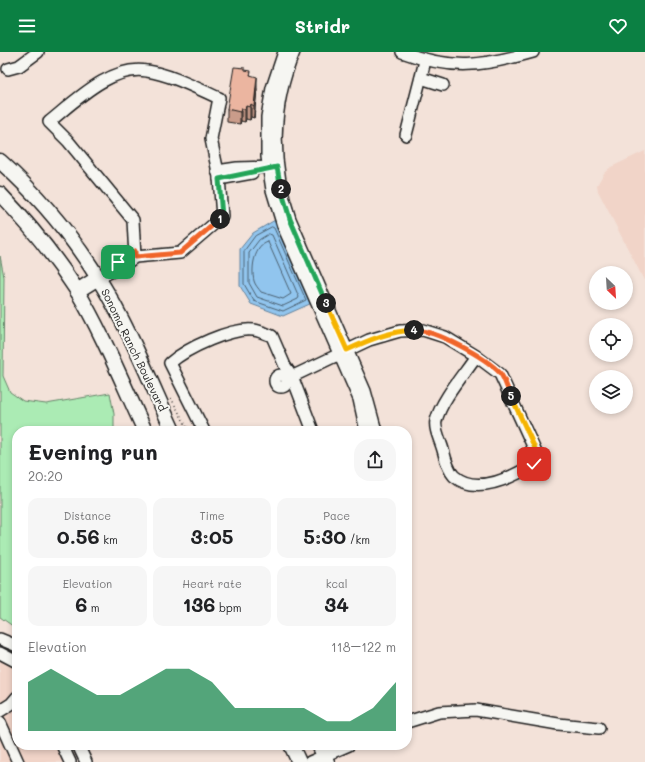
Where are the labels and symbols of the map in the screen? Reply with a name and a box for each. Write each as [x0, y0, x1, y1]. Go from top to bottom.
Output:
pin: 2 [271, 179, 291, 199]
pin: 1 [210, 209, 230, 229]
pin [101, 245, 135, 279]
north arrow [589, 266, 633, 310]
street label: Sonoma Ranch Boulevard [98, 286, 171, 414]
pin: 3 [316, 293, 336, 313]
pin: 4 [404, 320, 424, 340]
pin: 5 [501, 386, 521, 406]
pin [517, 447, 551, 481]

